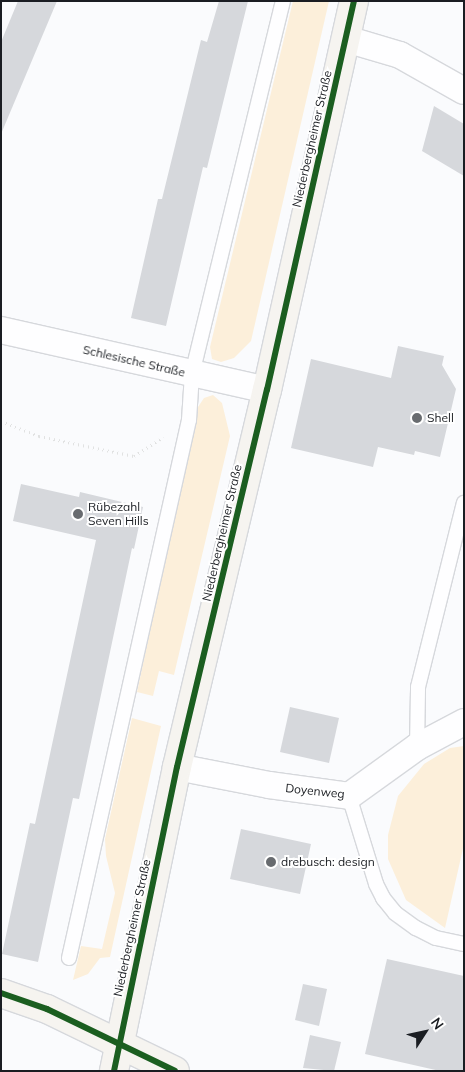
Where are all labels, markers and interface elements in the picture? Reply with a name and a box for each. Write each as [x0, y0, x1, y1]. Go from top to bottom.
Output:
street label: Niederbergheimer Straße [289, 69, 335, 209]
street label: Schlesische Straße [81, 342, 187, 380]
place label: Shell [427, 411, 454, 425]
marker: Shell [411, 412, 423, 424]
street label: Niederbergheimer Straße [199, 463, 245, 603]
place label: Rübezahl Seven Hills [88, 500, 149, 528]
marker: Rübezahl Seven Hills [72, 508, 84, 520]
street label: Doyenweg [285, 781, 345, 801]
place label: drebusch: design [281, 855, 375, 869]
marker: drebusch: design [265, 856, 277, 868]
street label: Niederbergheimer Straße [110, 858, 154, 998]
north arrow [400, 1007, 450, 1057]
text: N [427, 1014, 448, 1033]

